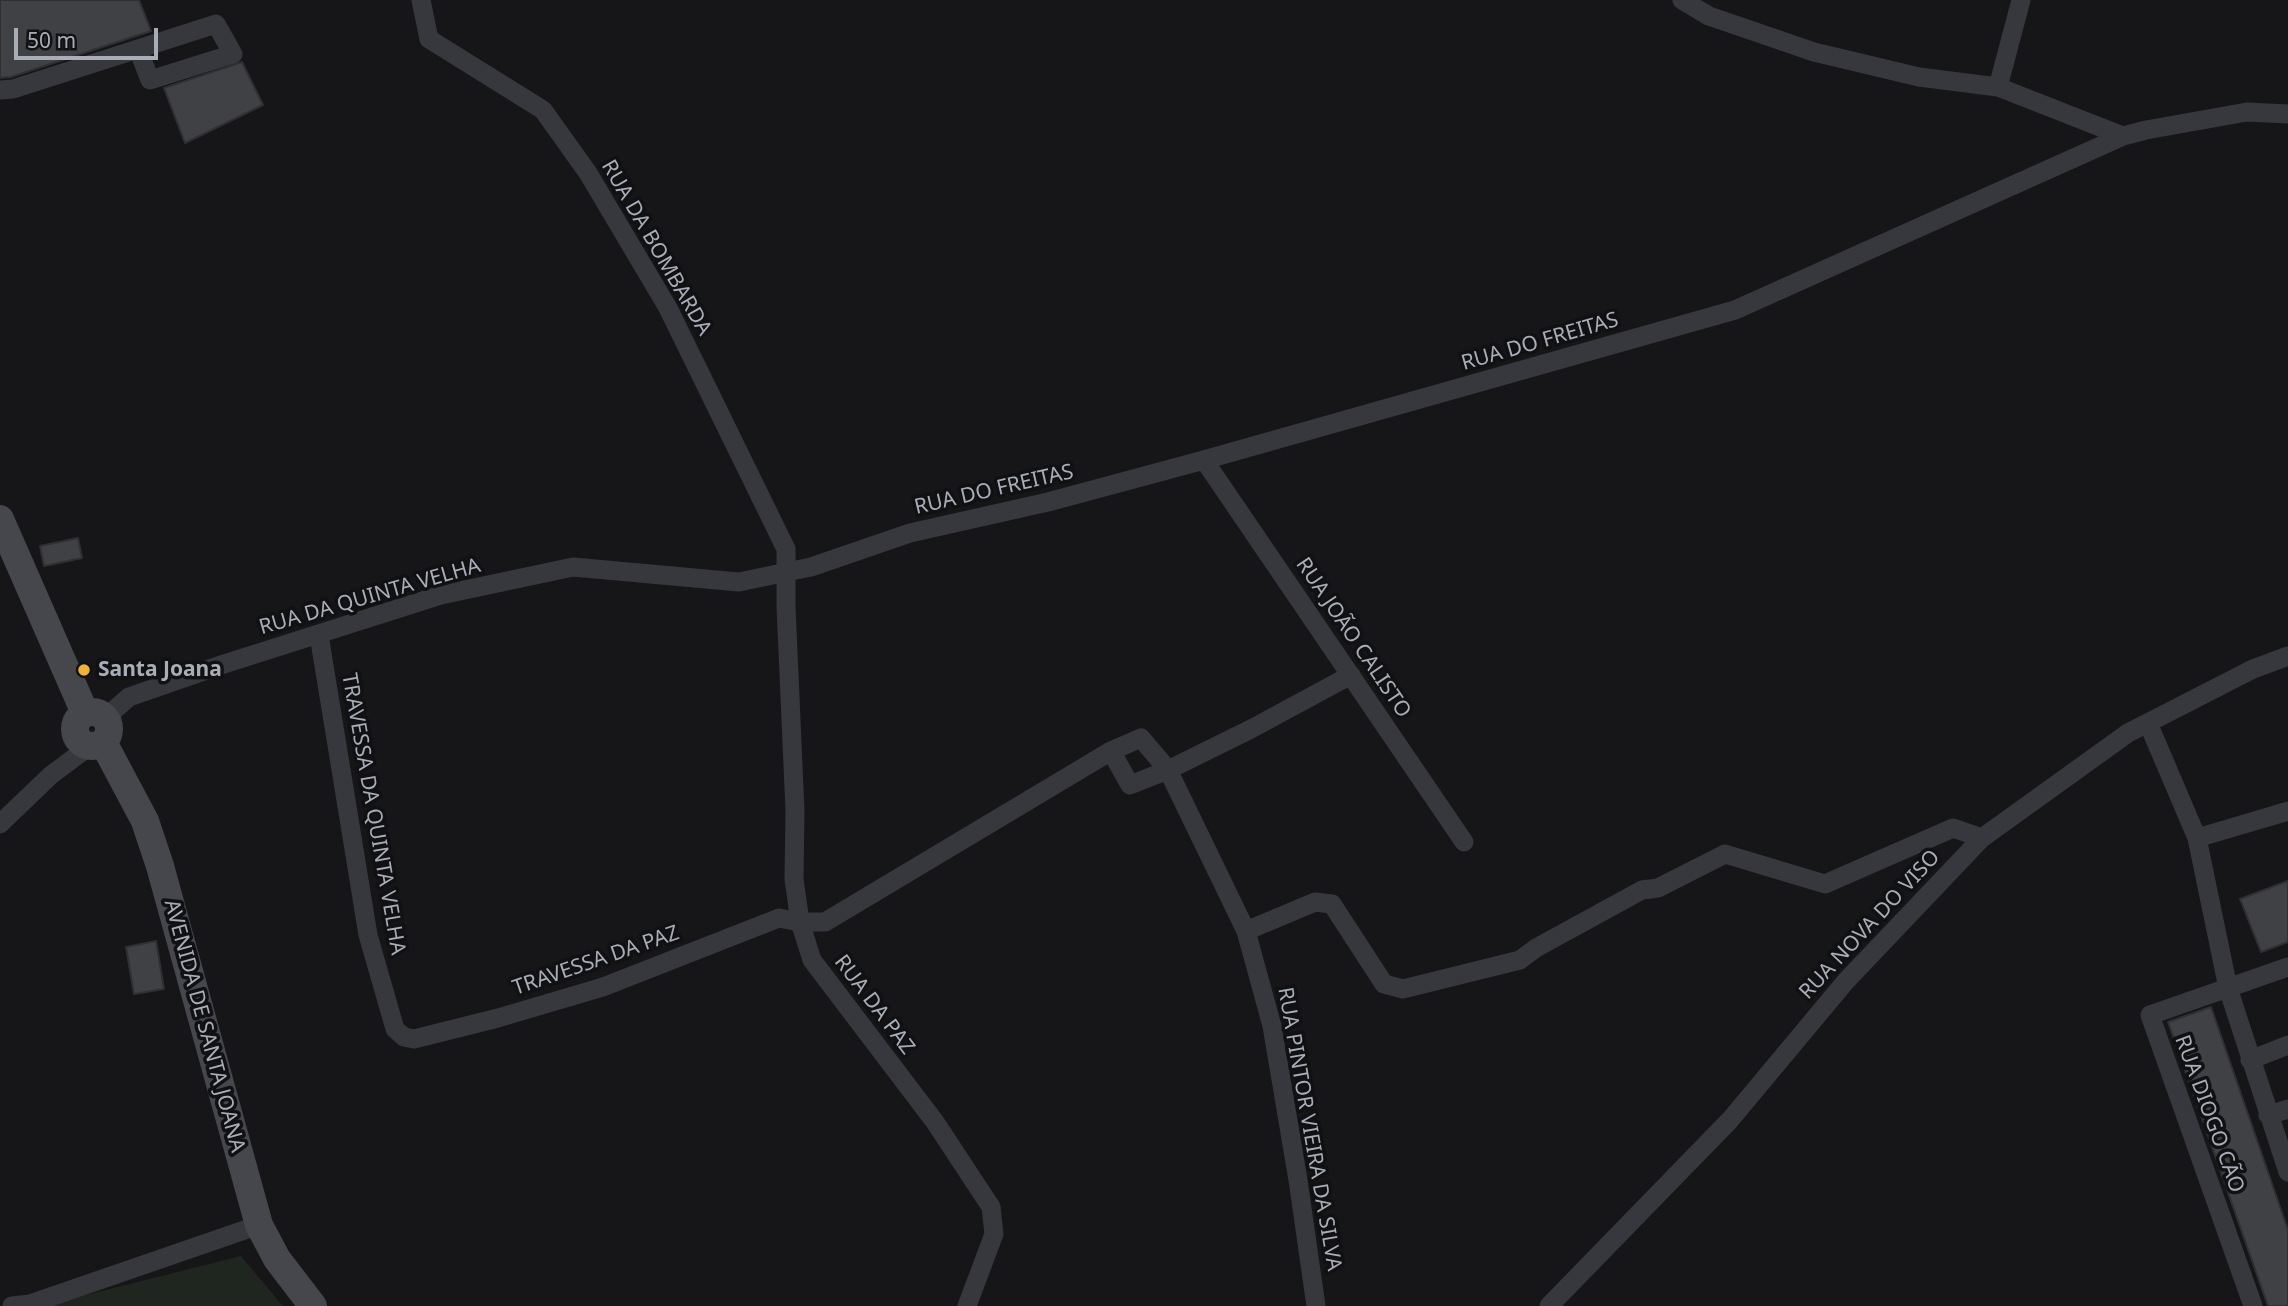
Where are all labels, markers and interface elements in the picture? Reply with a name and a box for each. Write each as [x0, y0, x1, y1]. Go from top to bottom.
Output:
scale bar [18, 14, 161, 58]
text: 50 m [27, 26, 76, 54]
street label: RUA DA BOMBARDA [595, 156, 717, 340]
street label: RUA DO FREITAS [1459, 308, 1621, 376]
street label: RUA DO FREITAS [912, 459, 1076, 521]
street label: RUA DA QUINTA VELHA [256, 553, 484, 641]
street label: RUA JOÃO CALISTO [1290, 553, 1416, 723]
place label: Santa Joana [98, 657, 222, 683]
marker: Santa Joana [76, 662, 92, 678]
street label: TRAVESSA DA QUINTA VELHA [336, 671, 410, 957]
street label: RUA NOVA DO VISO [1794, 845, 1946, 1005]
street label: AVENIDA DE SANTA JOANA [158, 897, 250, 1155]
street label: TRAVESSA DA PAZ [509, 921, 683, 1001]
street label: RUA DA PAZ [828, 950, 920, 1060]
street label: RUA PINTOR VIEIRA DA SILVA [1272, 985, 1346, 1273]
street label: RUA DIOGO CÃO [2169, 1032, 2249, 1196]

